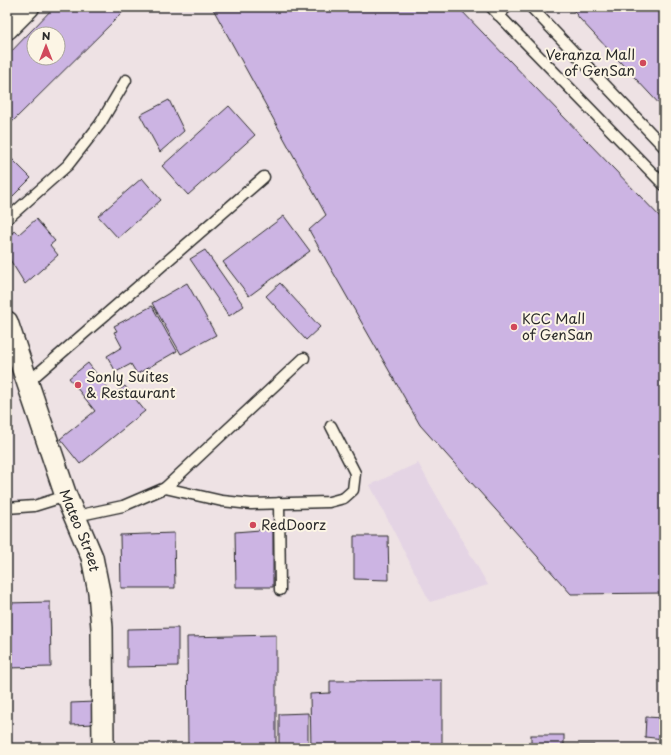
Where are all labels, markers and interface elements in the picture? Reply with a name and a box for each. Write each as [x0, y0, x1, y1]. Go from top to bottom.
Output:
north arrow [26, 26, 66, 66]
text: N [42, 27, 51, 44]
place label: Veranza Mall of GenSan [546, 44, 635, 81]
marker: Veranza Mall of GenSan [638, 58, 648, 68]
place label: KCC Mall of GenSan [522, 308, 593, 345]
marker: KCC Mall of GenSan [509, 322, 519, 332]
place label: Sonly Suites & Restaurant [86, 366, 176, 403]
marker: Sonly Suites & Restaurant [73, 380, 83, 390]
street label: Mateo Street [54, 486, 106, 574]
place label: RedDoorz [261, 514, 326, 535]
marker: RedDoorz [248, 520, 258, 530]

